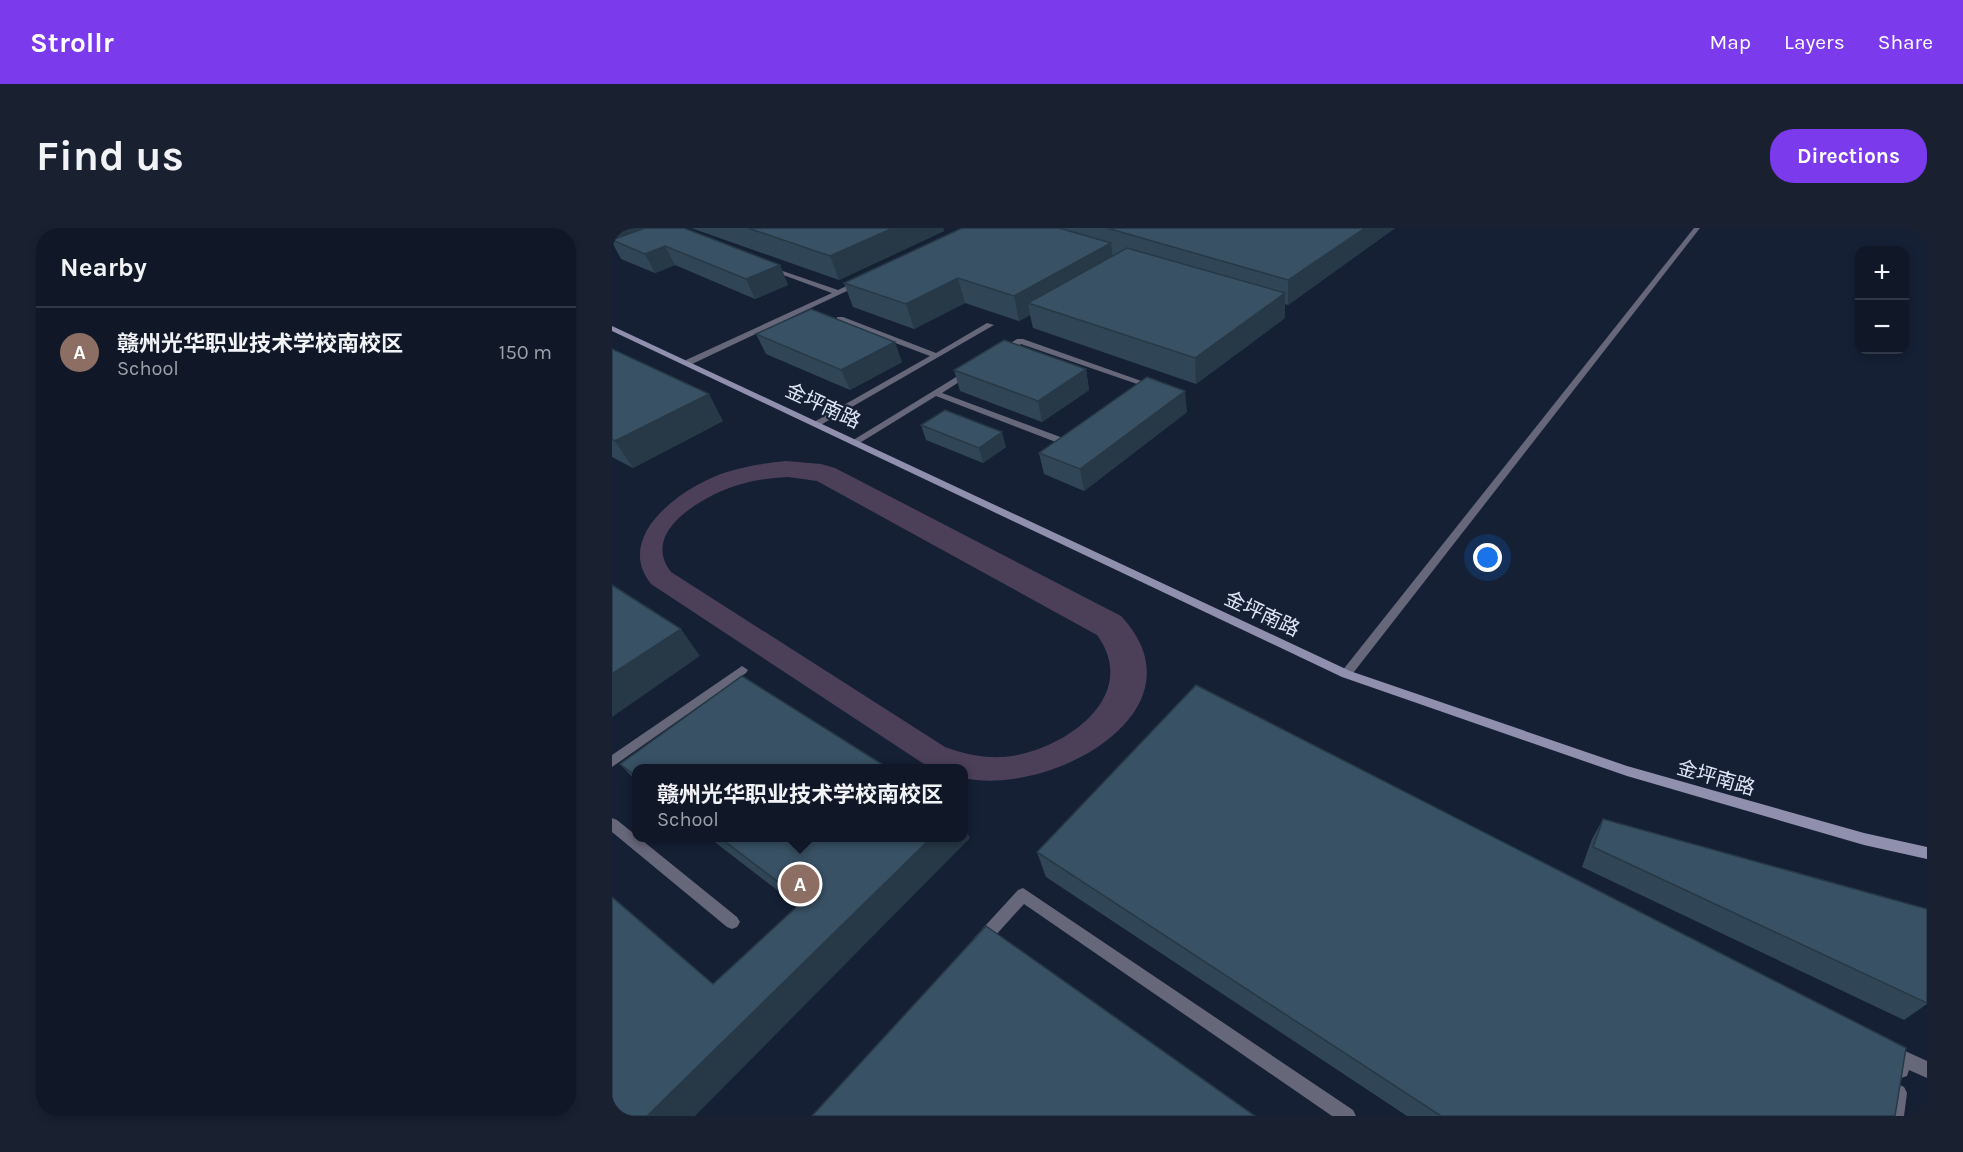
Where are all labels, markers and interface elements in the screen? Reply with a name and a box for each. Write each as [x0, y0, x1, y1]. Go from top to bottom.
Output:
text: Strollr [30, 26, 114, 59]
text: Map [1709, 30, 1751, 54]
text: Layers [1784, 30, 1845, 54]
text: Share [1878, 30, 1933, 54]
button: Directions [1770, 129, 1927, 183]
text: Find us [36, 131, 184, 181]
map controls [1855, 246, 1909, 354]
button: + [1855, 246, 1909, 300]
text: Nearby [60, 252, 147, 283]
button: − [1855, 300, 1909, 354]
text: 赣州光华职业技术学校南校区 [117, 331, 403, 357]
text: A [73, 341, 86, 364]
text: 150 m [499, 341, 552, 364]
text: School [117, 357, 179, 380]
street label: 金坪南路 [782, 379, 864, 433]
your location [1473, 543, 1502, 572]
street label: 金坪南路 [1221, 587, 1303, 641]
street label: 金坪南路 [1674, 756, 1758, 800]
popup [632, 764, 968, 842]
text: 赣州光华职业技术学校南校区 [657, 782, 943, 808]
text: School [657, 808, 719, 831]
pin: A [780, 862, 819, 906]

